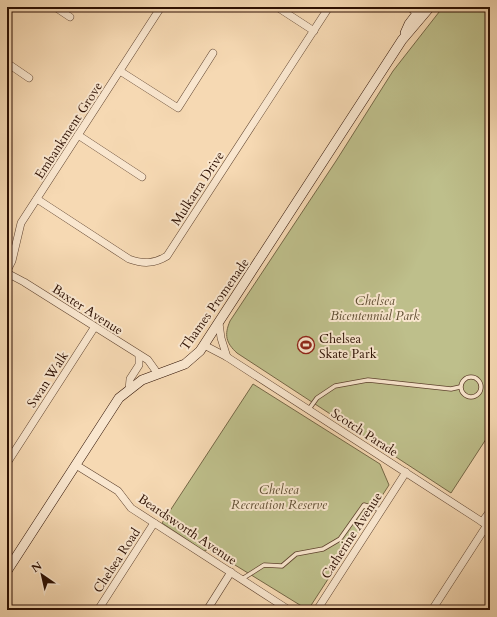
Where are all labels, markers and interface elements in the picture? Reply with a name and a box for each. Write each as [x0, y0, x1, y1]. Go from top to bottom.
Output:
street label: Embankment Grove [31, 78, 107, 183]
street label: Mulkarra Drive [167, 148, 229, 229]
street label: Thames Promenade [176, 255, 254, 354]
street label: Baxter Avenue [48, 280, 127, 340]
park label: Chelsea Bicentennial Park [330, 292, 420, 325]
place label: Chelsea Skate Park [319, 330, 377, 363]
sports icon: Chelsea Skate Park [296, 335, 316, 355]
street label: Swan Walk [23, 348, 73, 411]
street label: Scotch Parade [327, 404, 402, 461]
park label: Chelsea Recreation Reserve [231, 481, 328, 514]
street label: Catherine Avenue [317, 489, 387, 582]
street label: Beardsworth Avenue [135, 490, 240, 570]
street label: Chelsea Road [89, 524, 145, 597]
north arrow [22, 555, 62, 595]
text: N [29, 558, 45, 576]

